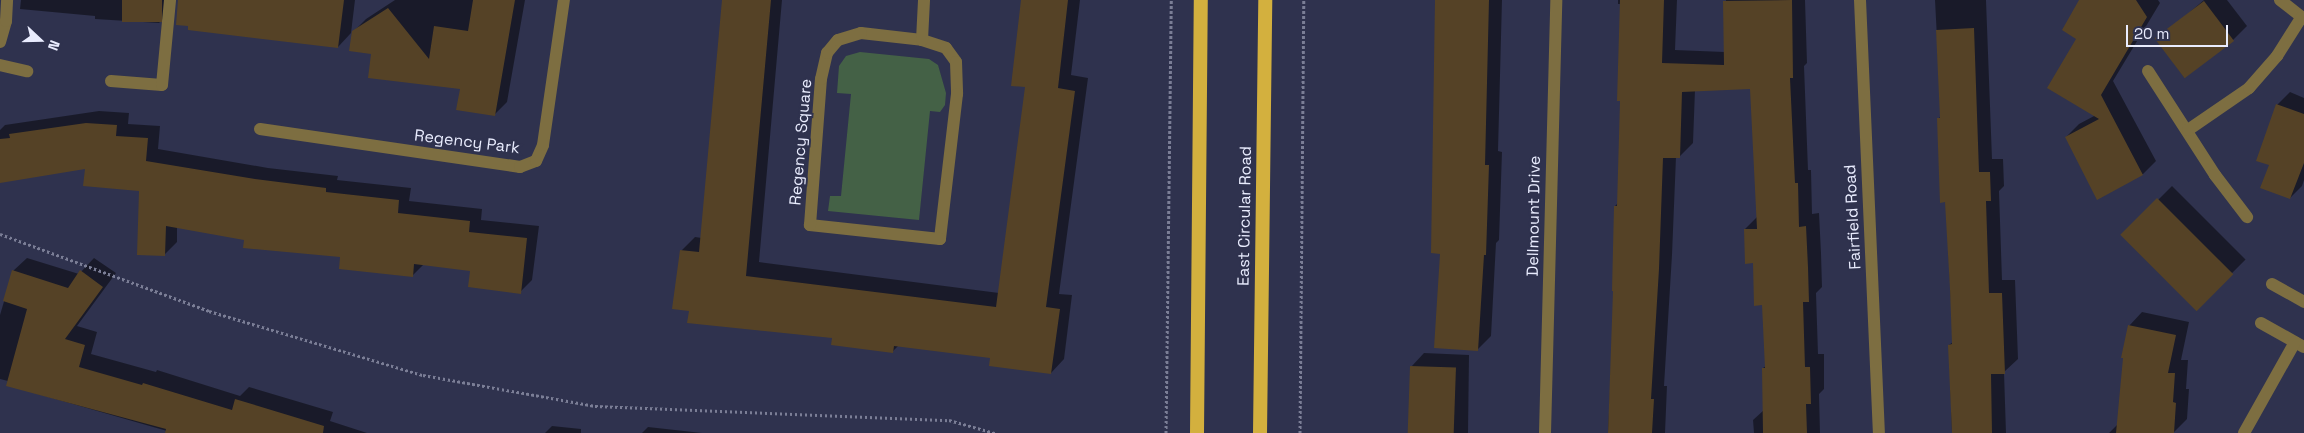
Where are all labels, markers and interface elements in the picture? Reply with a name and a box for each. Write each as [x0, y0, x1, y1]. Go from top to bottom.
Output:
north arrow [15, 15, 65, 65]
scale bar [2129, 15, 2232, 47]
text: 20 m [2134, 24, 2169, 43]
text: N [44, 38, 64, 53]
street label: Regency Square [786, 78, 816, 206]
street label: Regency Park [413, 126, 521, 158]
street label: East Circular Road [1234, 146, 1256, 286]
street label: Dellmount Drive [1523, 155, 1545, 277]
street label: Fairfield Road [1841, 164, 1865, 270]

